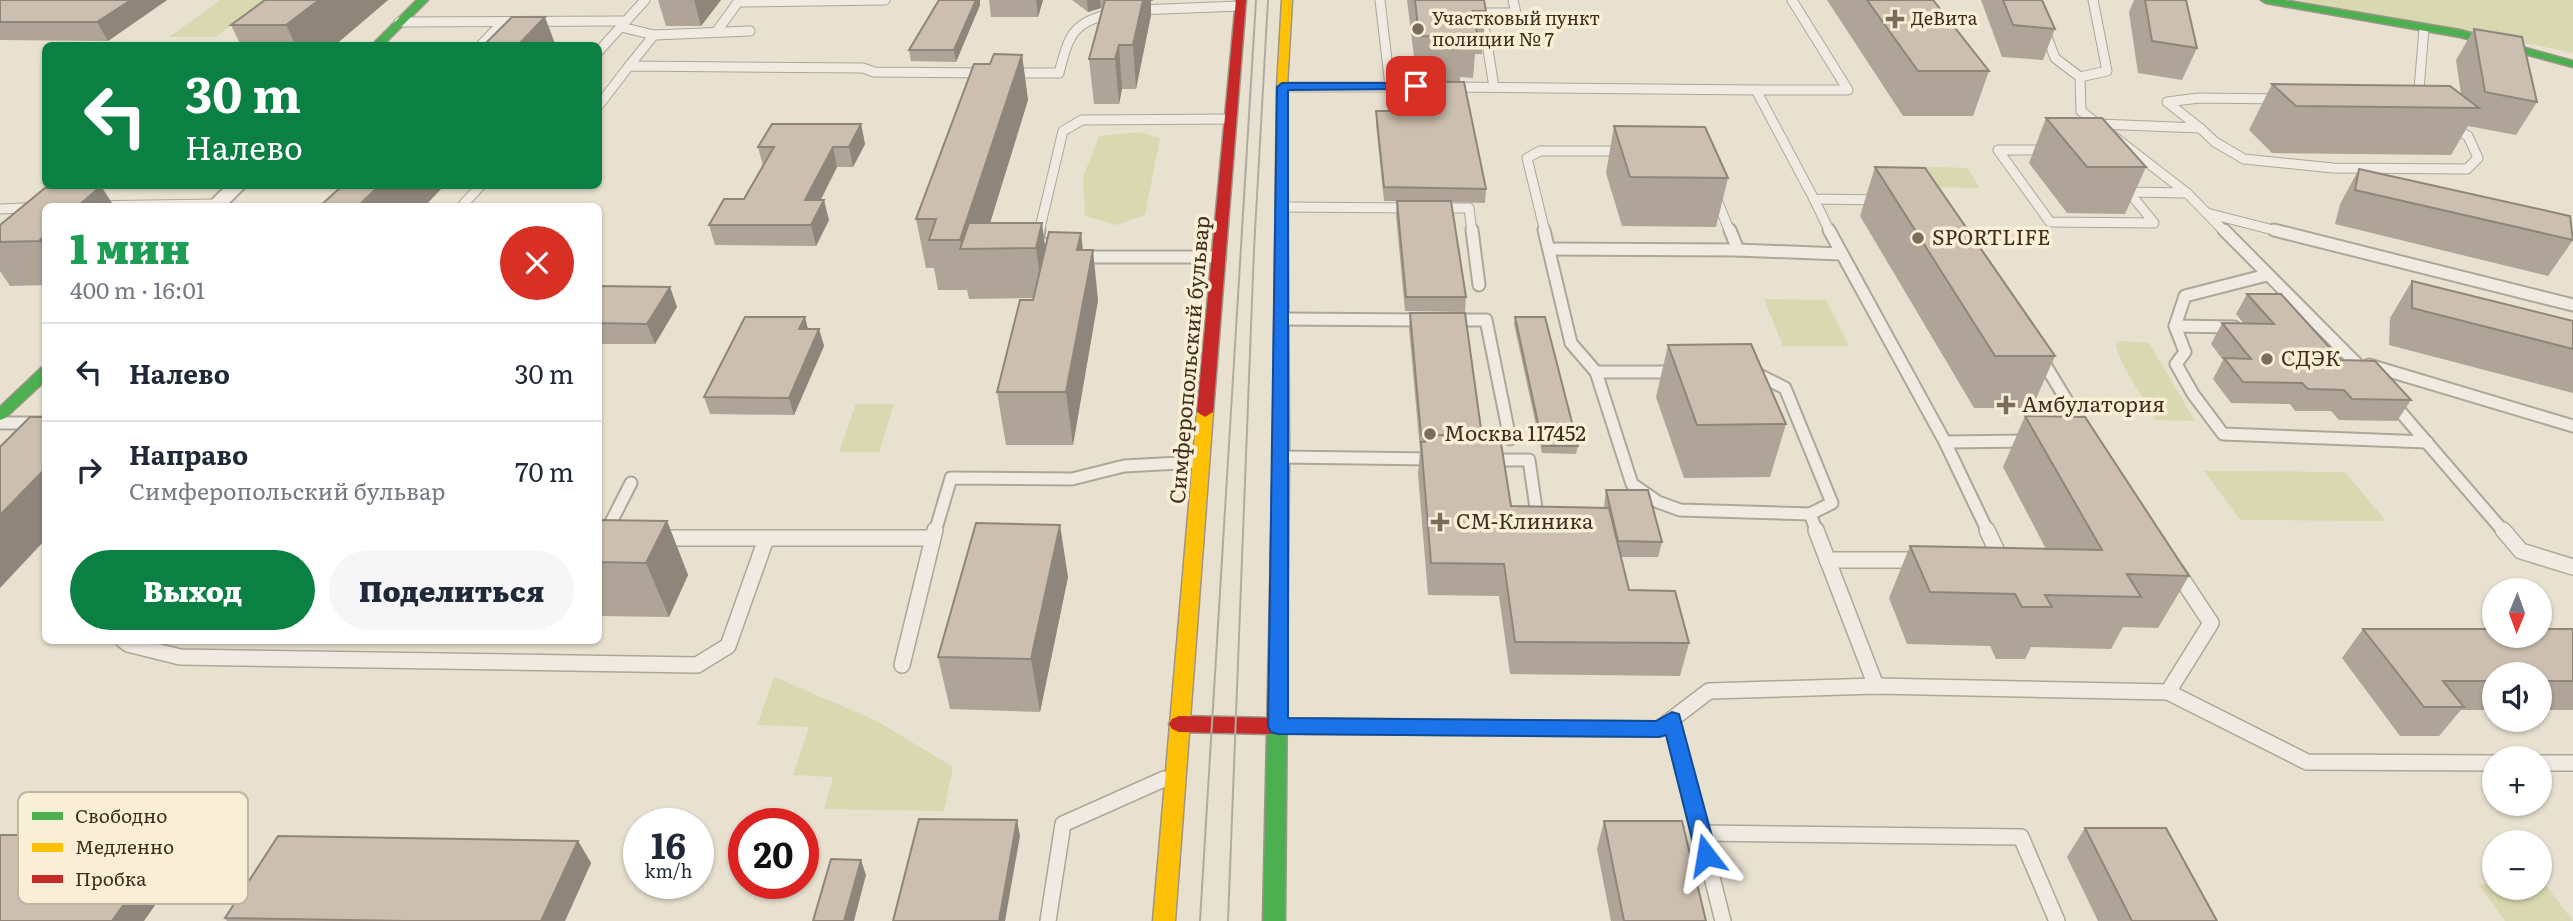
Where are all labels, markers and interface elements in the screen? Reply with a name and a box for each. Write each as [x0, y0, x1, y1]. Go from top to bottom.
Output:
place label: Участковый пункт полиции № 7 [1432, 4, 1600, 52]
place label: ДеВита [1911, 4, 1978, 31]
marker: ДеВита [1885, 9, 1905, 29]
marker: Участковый пункт полиции № 7 [1410, 21, 1426, 37]
text: 30 m [185, 55, 301, 128]
pin [1386, 56, 1446, 116]
icon: arrive [1397, 67, 1435, 105]
icon: left [70, 70, 161, 161]
text: Налево [185, 122, 303, 170]
street label: Симферопольский бульвар [1159, 214, 1216, 505]
text: 1 мин [70, 215, 190, 277]
place label: SPORTLIFE [1932, 220, 2050, 251]
button: close [500, 226, 574, 300]
marker: SPORTLIFE [1910, 230, 1926, 246]
text: 400 m · 16:01 [70, 272, 205, 306]
place label: СДЭК [2281, 341, 2341, 372]
marker: СДЭК [2259, 351, 2275, 367]
icon: left [70, 353, 108, 391]
text: Налево [129, 353, 230, 392]
text: 30 m [514, 353, 574, 392]
place label: Амбулатория [2022, 387, 2165, 418]
marker: Амбулатория [1996, 395, 2016, 415]
place label: Москва 117452 [1444, 416, 1586, 447]
marker: Москва 117452 [1422, 426, 1438, 442]
text: Направо [129, 434, 248, 473]
icon: right [70, 451, 108, 489]
text: 70 m [515, 451, 574, 490]
text: Симферопольский бульвар [129, 473, 446, 507]
place label: СМ-Клиника [1456, 504, 1594, 535]
marker: СМ-Клиника [1430, 512, 1450, 532]
button: Выход [70, 550, 315, 630]
button: Поделиться [329, 550, 574, 630]
north arrow [2482, 578, 2552, 648]
map controls [2482, 578, 2552, 900]
button: sound [2482, 662, 2552, 732]
button: + [2482, 746, 2552, 816]
legend [18, 792, 248, 904]
text: Свободно [75, 801, 167, 829]
speed limit sign: 20 [728, 808, 819, 899]
text: 16 [651, 818, 686, 870]
position arrow [1669, 818, 1743, 892]
button: − [2482, 830, 2552, 900]
text: Медленно [75, 832, 174, 860]
text: km/h [645, 857, 692, 884]
text: Пробка [75, 864, 147, 892]

